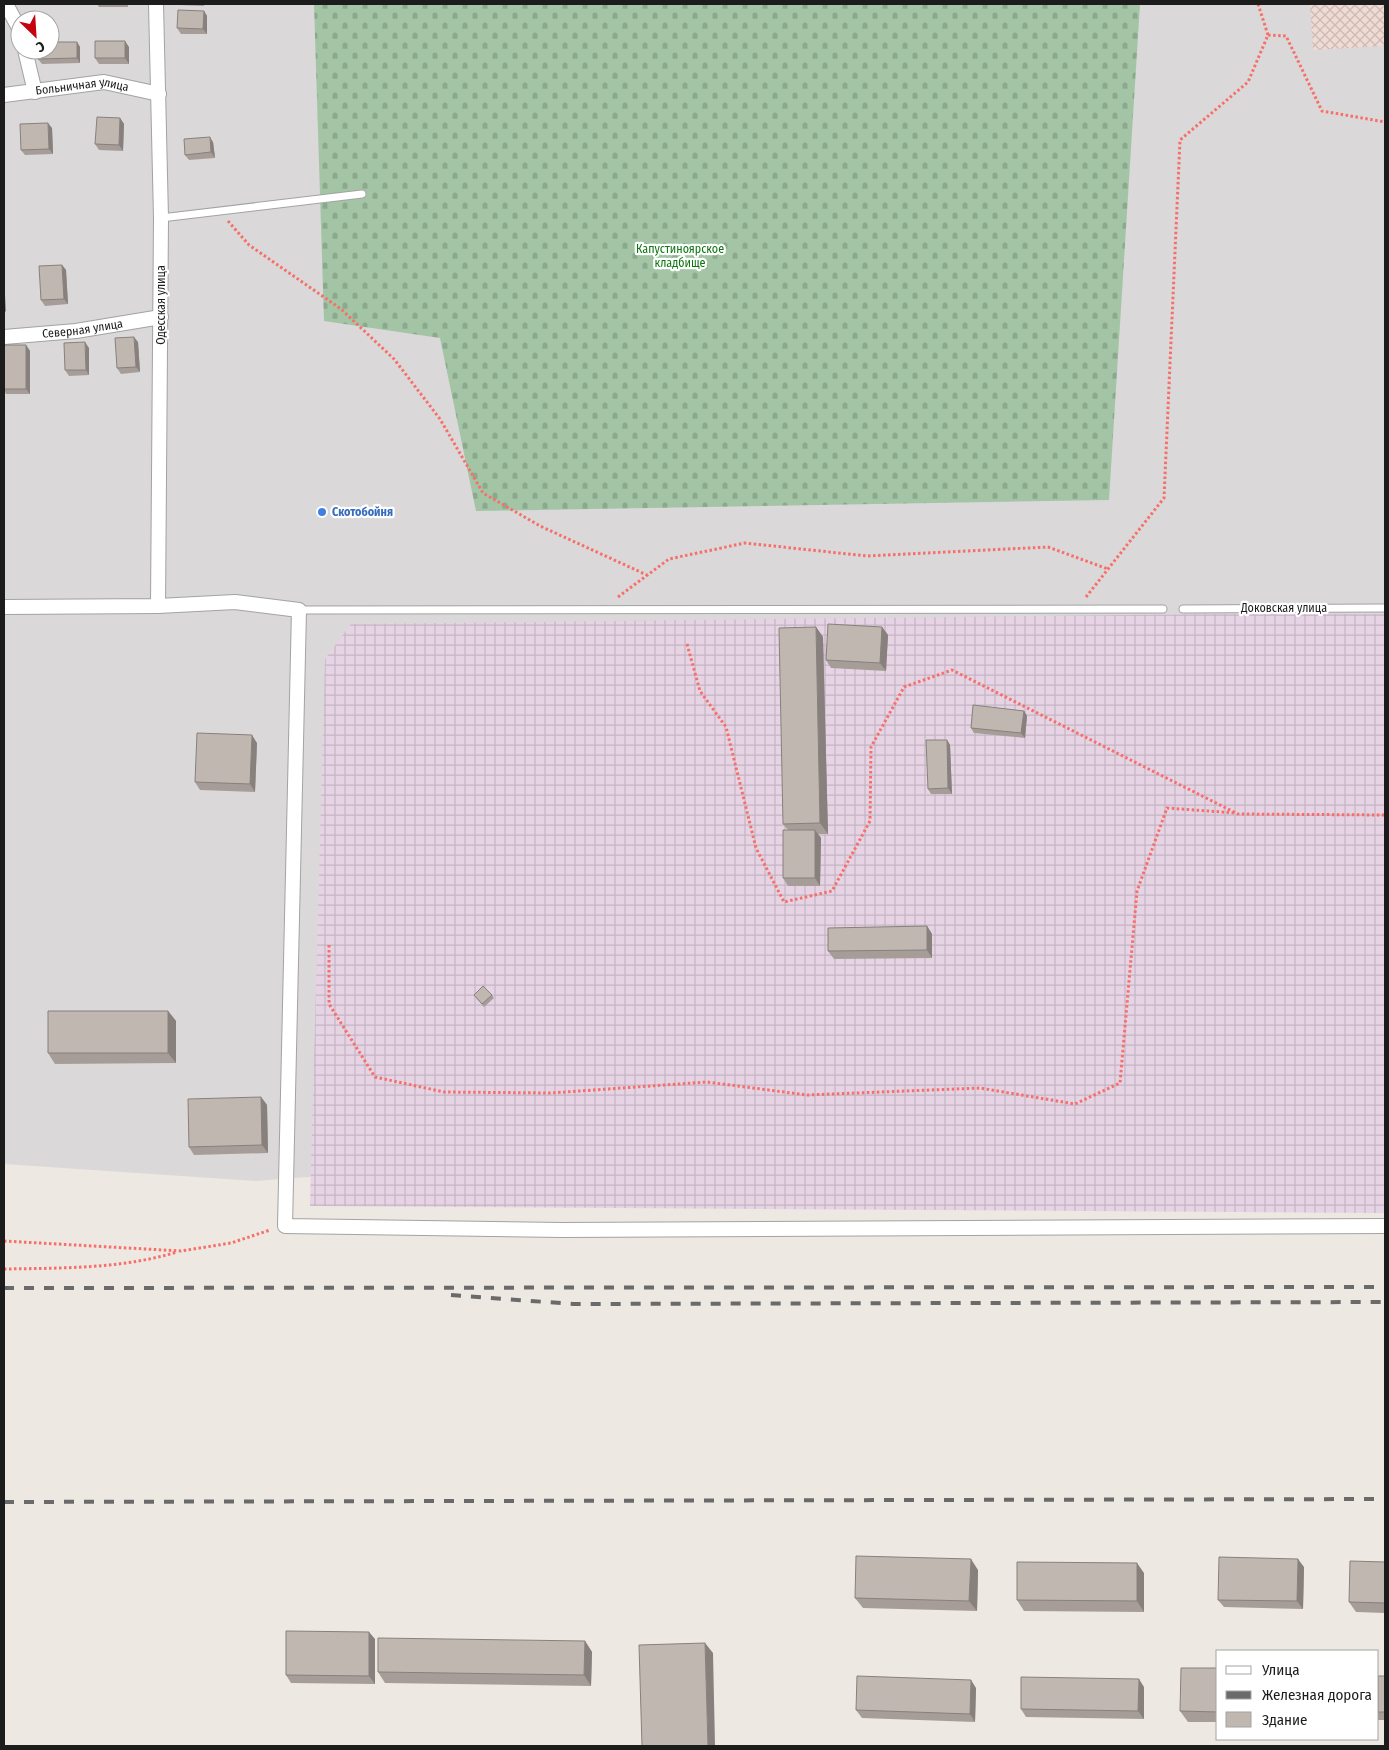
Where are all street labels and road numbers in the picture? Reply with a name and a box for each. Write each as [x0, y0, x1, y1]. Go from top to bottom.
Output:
street label: Больничная улица [35, 75, 130, 98]
street label: Одесская улица [154, 265, 168, 345]
street label: Северная улица [42, 316, 124, 341]
street label: Доковская улица [1240, 601, 1327, 615]

